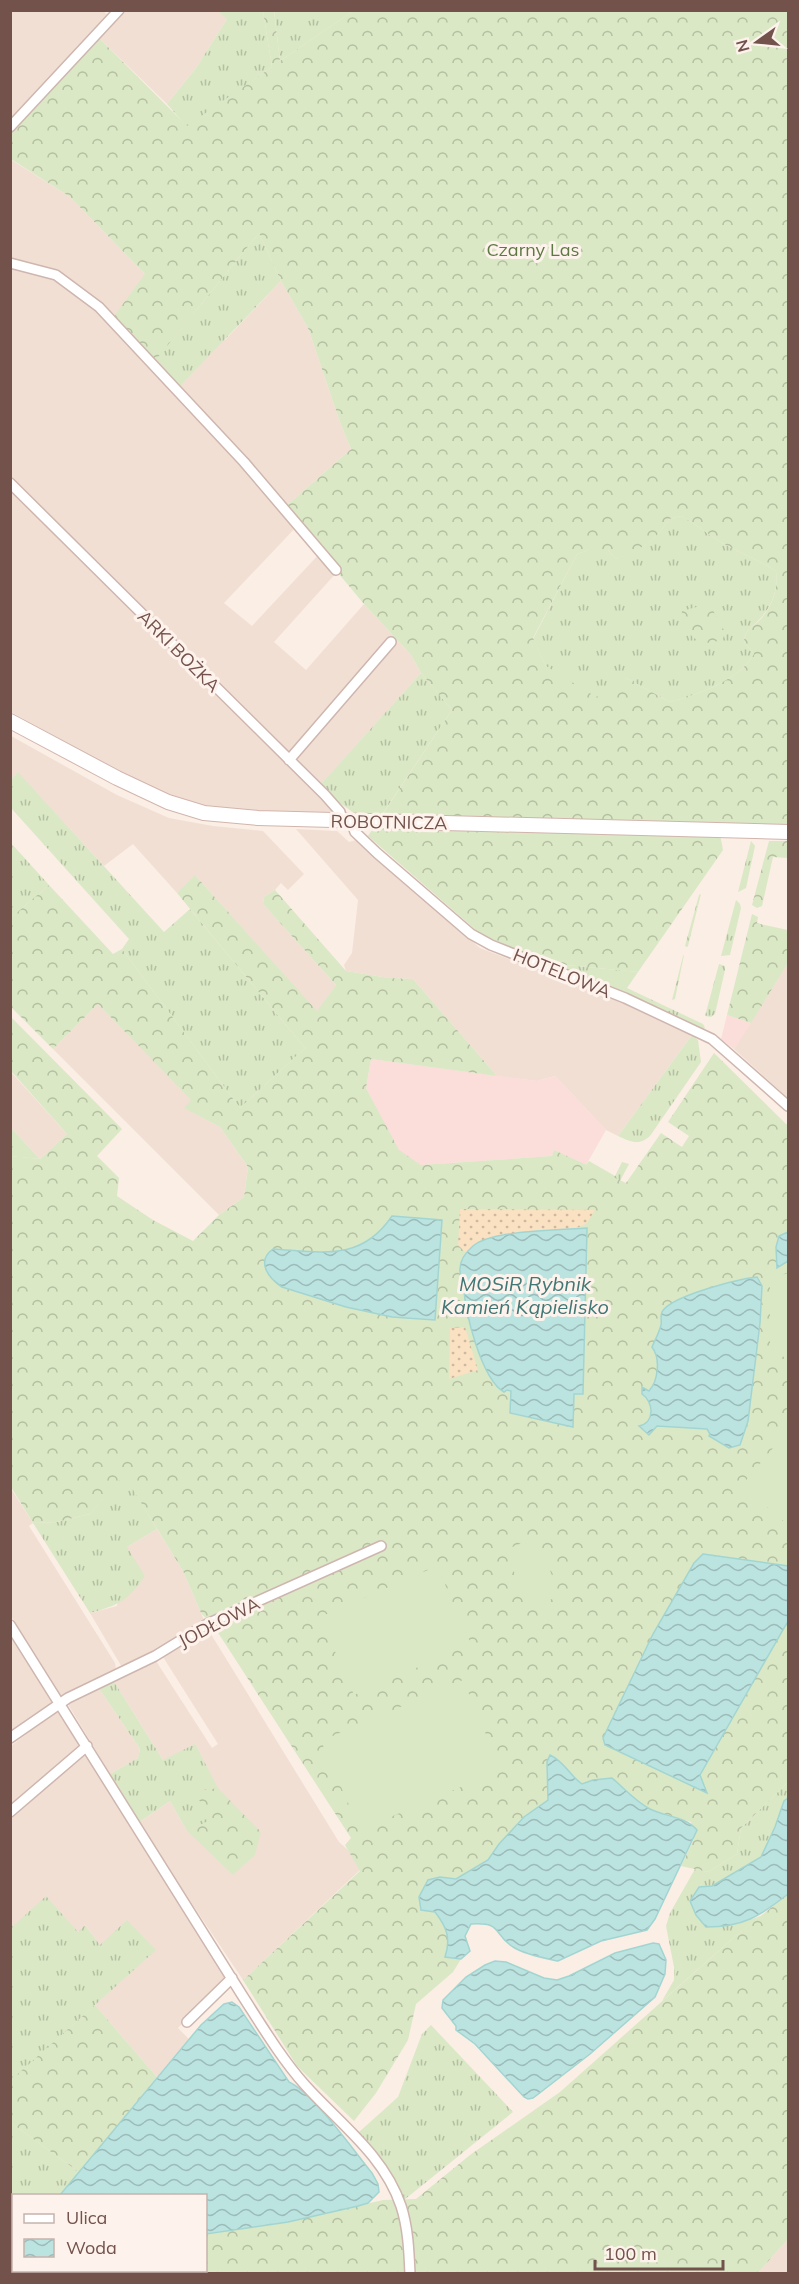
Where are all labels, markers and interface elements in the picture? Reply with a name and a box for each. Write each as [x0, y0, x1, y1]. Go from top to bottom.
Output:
north arrow [727, 12, 787, 72]
text: N [731, 37, 754, 54]
park label: Czarny Las [487, 238, 579, 261]
street label: ARKI BOŻKA [133, 605, 225, 697]
street label: ROBOTNICZA [331, 809, 447, 835]
street label: HOTELOWA [510, 943, 614, 1003]
water label: MOSiR Rybnik Kamień Kąpielisko [441, 1271, 609, 1319]
street label: JODŁOWA [174, 1592, 264, 1652]
legend [12, 2194, 207, 2272]
text: Ulica [66, 2206, 107, 2229]
scale bar [595, 2233, 722, 2271]
text: Woda [66, 2236, 117, 2259]
text: 100 m [604, 2242, 657, 2265]

